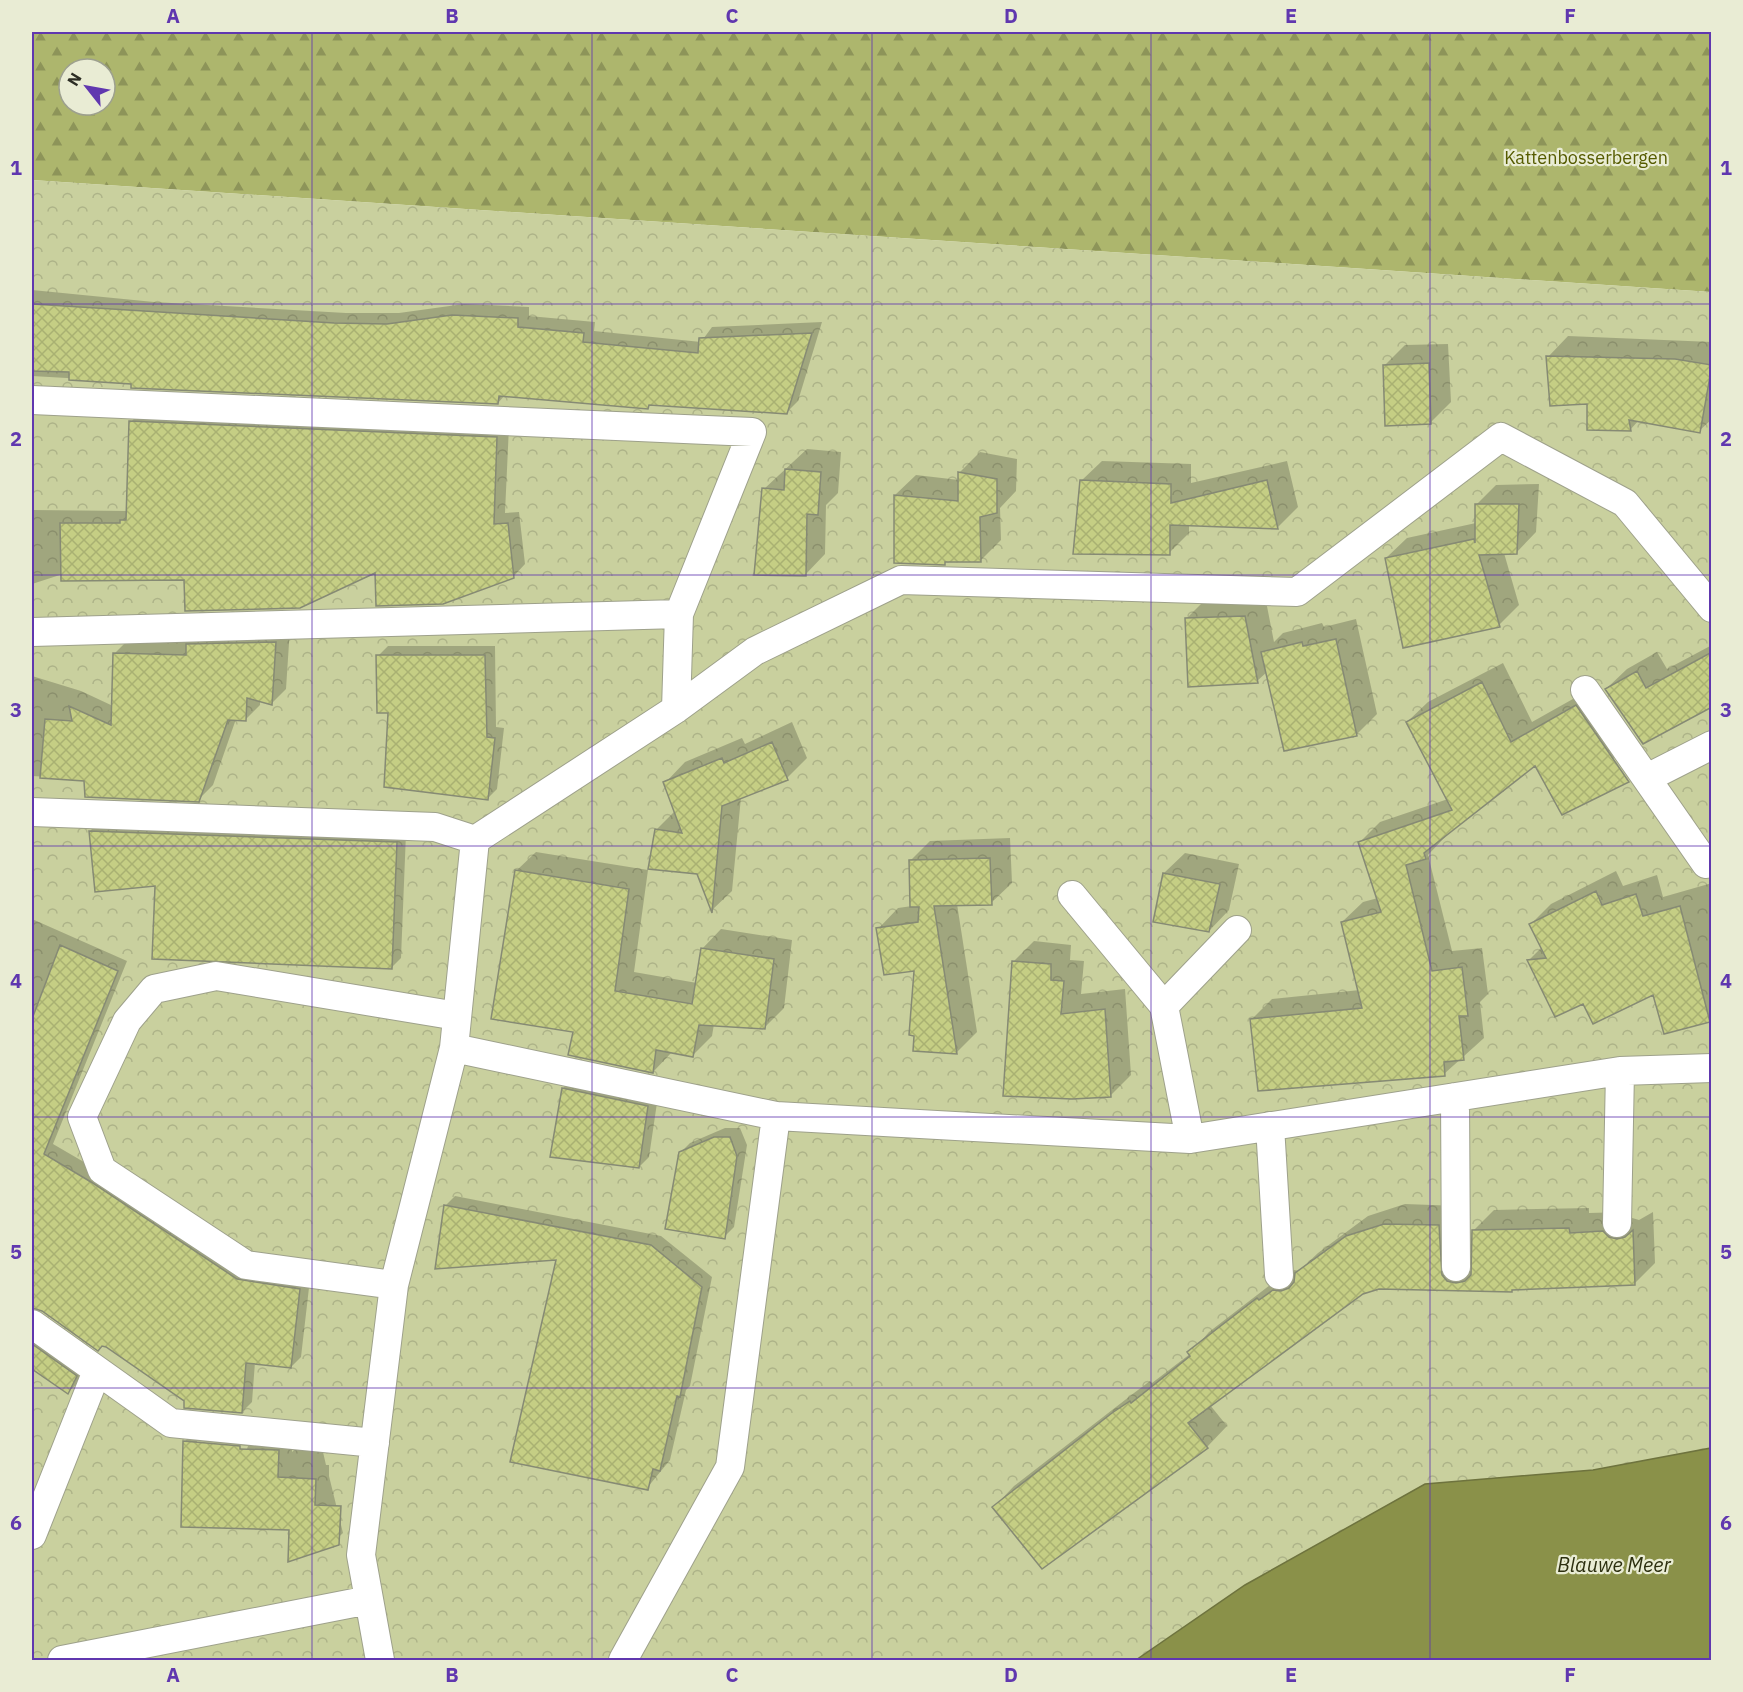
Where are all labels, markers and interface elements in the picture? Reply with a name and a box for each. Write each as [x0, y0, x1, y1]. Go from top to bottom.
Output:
text: A [166, 2, 180, 29]
text: B [445, 2, 459, 29]
text: C [725, 2, 739, 29]
text: D [1004, 2, 1018, 29]
text: E [1285, 2, 1297, 29]
text: F [1564, 2, 1576, 29]
north arrow [57, 57, 117, 117]
text: N [63, 69, 86, 89]
park label: Kattenbosserbergen [1504, 146, 1668, 169]
text: 1 [10, 154, 22, 181]
text: 1 [1720, 154, 1732, 181]
text: 2 [10, 425, 22, 452]
text: 2 [1720, 425, 1732, 452]
text: 3 [10, 696, 22, 723]
text: 3 [1720, 696, 1732, 723]
text: 4 [10, 967, 22, 994]
text: 4 [1720, 967, 1732, 994]
text: 5 [10, 1238, 22, 1265]
text: 5 [1720, 1238, 1732, 1265]
text: 6 [10, 1509, 22, 1536]
text: 6 [1720, 1509, 1732, 1536]
water label: Blauwe Meer [1557, 1551, 1671, 1578]
text: A [166, 1661, 180, 1688]
text: B [445, 1661, 459, 1688]
text: C [725, 1661, 739, 1688]
text: D [1004, 1661, 1018, 1688]
text: E [1285, 1661, 1297, 1688]
text: F [1564, 1661, 1576, 1688]

